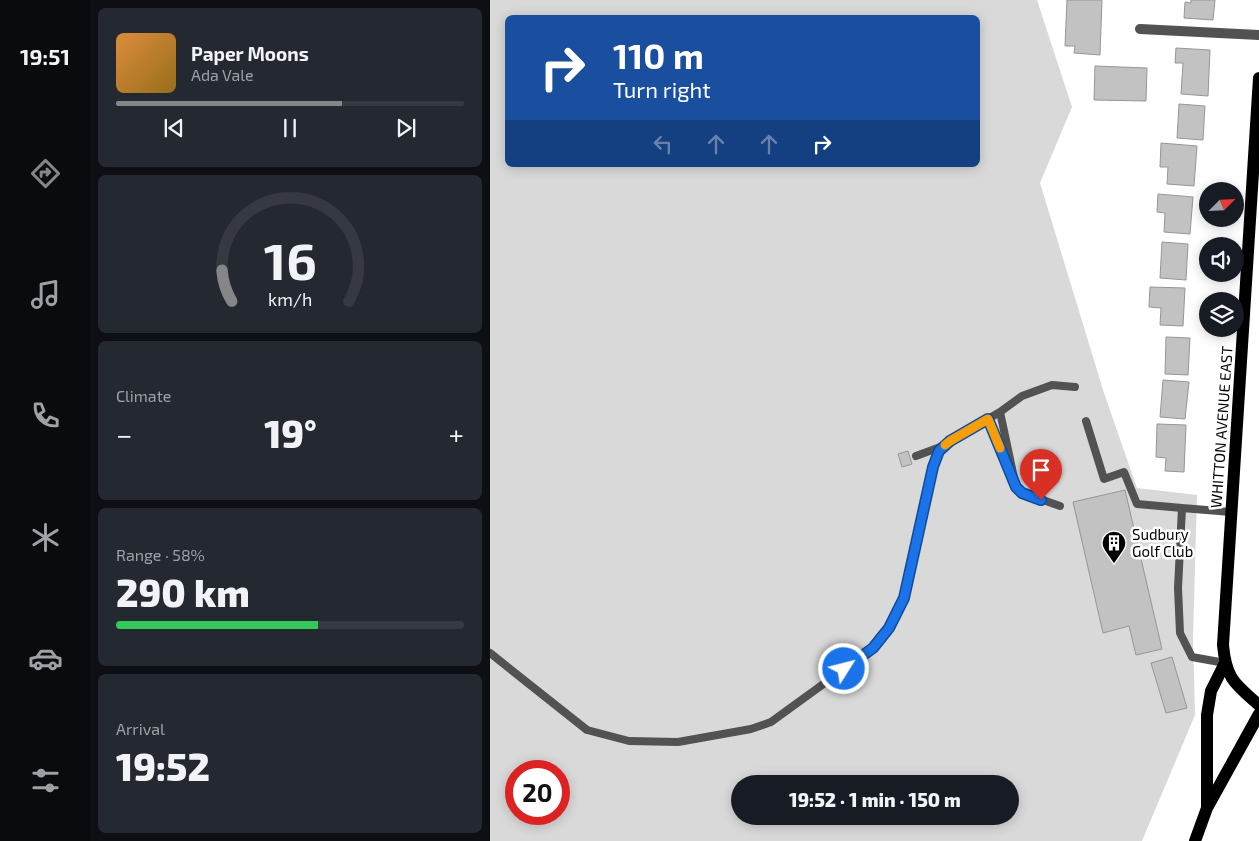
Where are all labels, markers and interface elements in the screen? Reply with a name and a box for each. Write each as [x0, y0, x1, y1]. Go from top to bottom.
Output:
text: 110 m [613, 34, 704, 76]
icon: right [530, 35, 595, 100]
text: Paper Moons [191, 42, 309, 65]
text: 19:51 [20, 43, 70, 69]
text: Ada Vale [191, 65, 254, 84]
text: Turn right [613, 76, 711, 102]
icon: previous [160, 114, 188, 142]
icon: pause [276, 114, 304, 142]
icon: next [392, 114, 420, 142]
icon: left [649, 130, 677, 158]
icon: ahead [702, 130, 730, 158]
icon: ahead [755, 130, 783, 158]
icon: right [808, 130, 836, 158]
icon: directions [28, 156, 63, 191]
north arrow [1199, 182, 1244, 228]
map controls [1199, 182, 1244, 337]
text: 16 [263, 228, 317, 290]
button: sound [1199, 237, 1244, 282]
icon: music [28, 277, 63, 312]
text: km/h [268, 288, 312, 310]
button: layers [1199, 292, 1244, 337]
street label: WHITTON AVENUE EAST [1206, 345, 1236, 509]
text: Climate [116, 386, 171, 405]
icon: phone [28, 398, 63, 433]
text: 19° [264, 410, 317, 456]
text: − [116, 417, 132, 451]
text: + [449, 417, 464, 451]
pin [1020, 449, 1062, 500]
icon: arrive [1027, 456, 1055, 484]
icon: climate [28, 520, 63, 555]
place label: Sudbury Golf Club [1132, 525, 1193, 560]
building icon: Sudbury Golf Club [1101, 530, 1127, 564]
text: Range · 58% [116, 545, 205, 564]
text: 290 km [116, 569, 250, 615]
icon: car [28, 641, 63, 676]
position arrow [817, 642, 869, 694]
text: Arrival [116, 719, 165, 738]
text: 19:52 [116, 743, 210, 789]
speed limit sign: 20 [505, 760, 570, 825]
icon: filters [28, 763, 63, 798]
text: 19:52 · 1 min · 150 m [789, 788, 961, 811]

